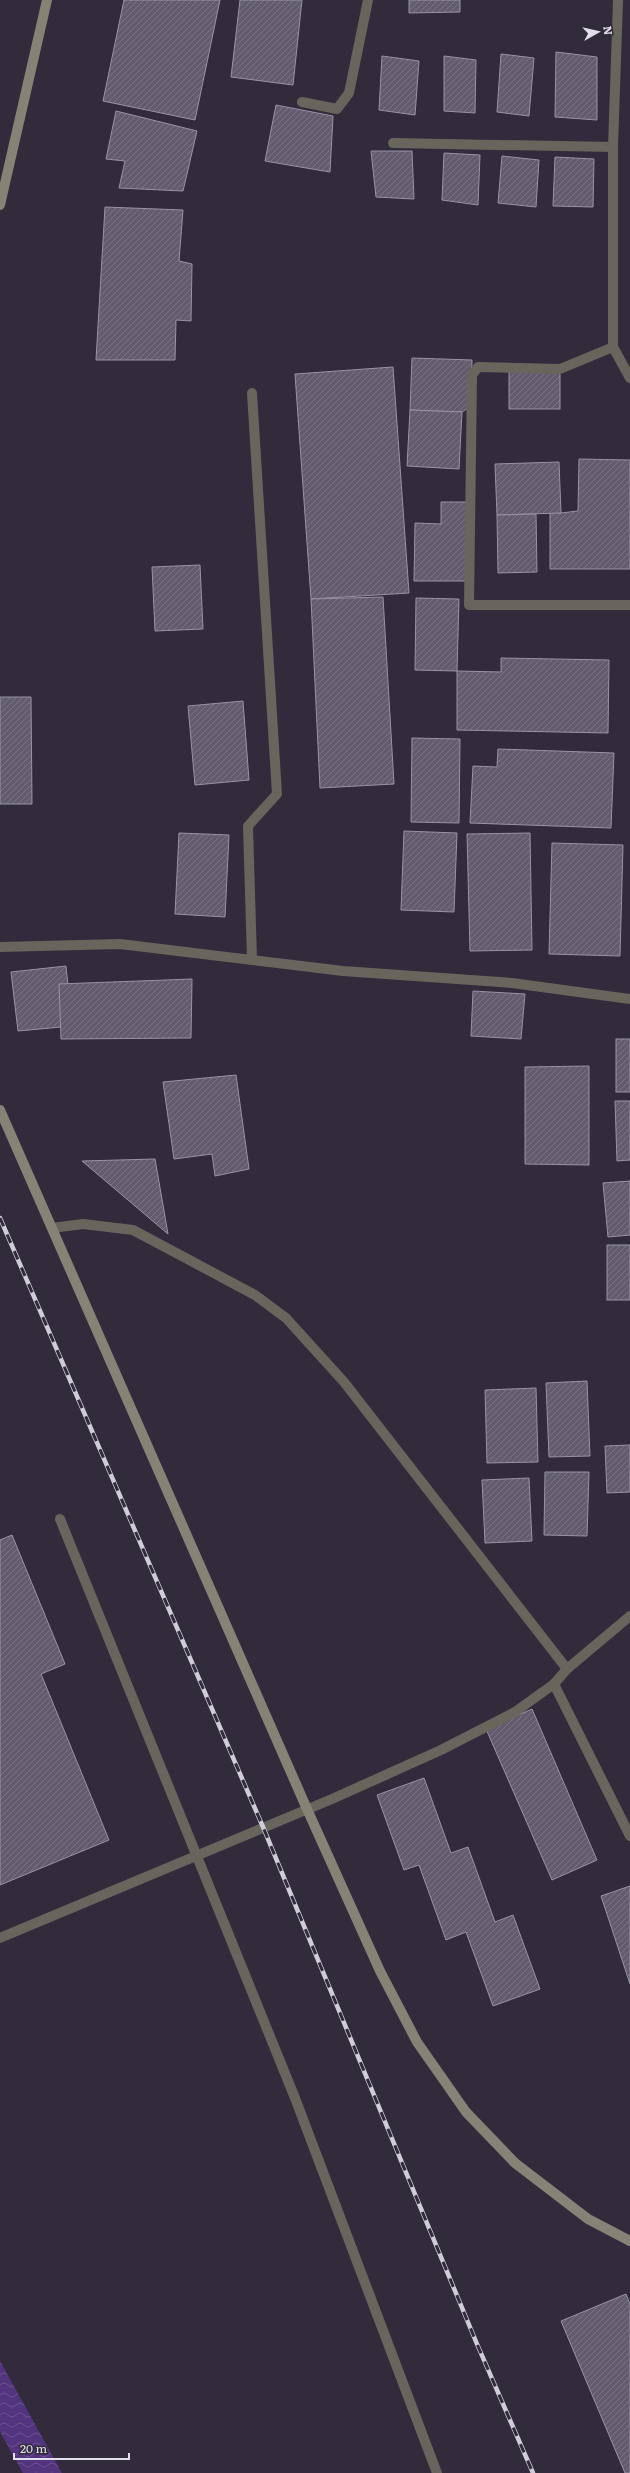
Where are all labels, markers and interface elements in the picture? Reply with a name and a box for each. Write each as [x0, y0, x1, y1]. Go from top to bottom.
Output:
north arrow [578, 12, 618, 52]
text: N [600, 25, 617, 36]
scale bar [14, 2435, 129, 2461]
text: 20 m [20, 2439, 47, 2457]

